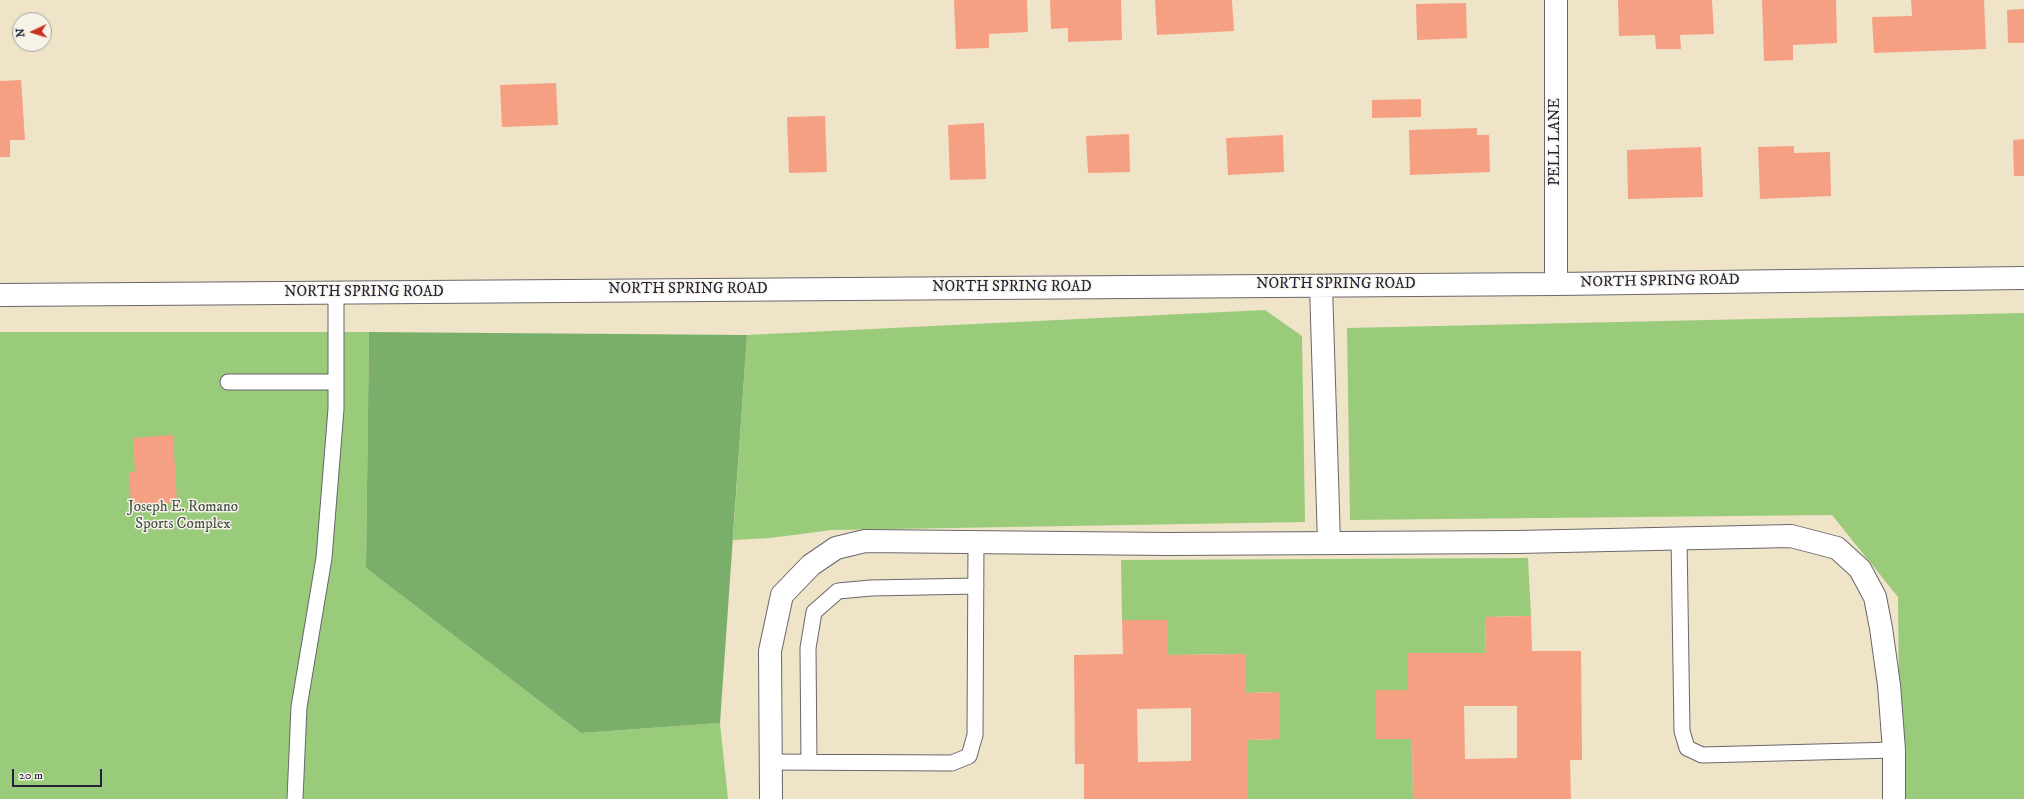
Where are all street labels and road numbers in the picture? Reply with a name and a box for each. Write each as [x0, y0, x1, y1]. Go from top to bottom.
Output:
street label: PELL LANE [1547, 98, 1565, 186]
street label: NORTH SPRING ROAD [1580, 272, 1740, 292]
street label: NORTH SPRING ROAD [1256, 276, 1416, 294]
street label: NORTH SPRING ROAD [932, 279, 1092, 297]
street label: NORTH SPRING ROAD [608, 281, 768, 299]
street label: NORTH SPRING ROAD [284, 284, 444, 302]

